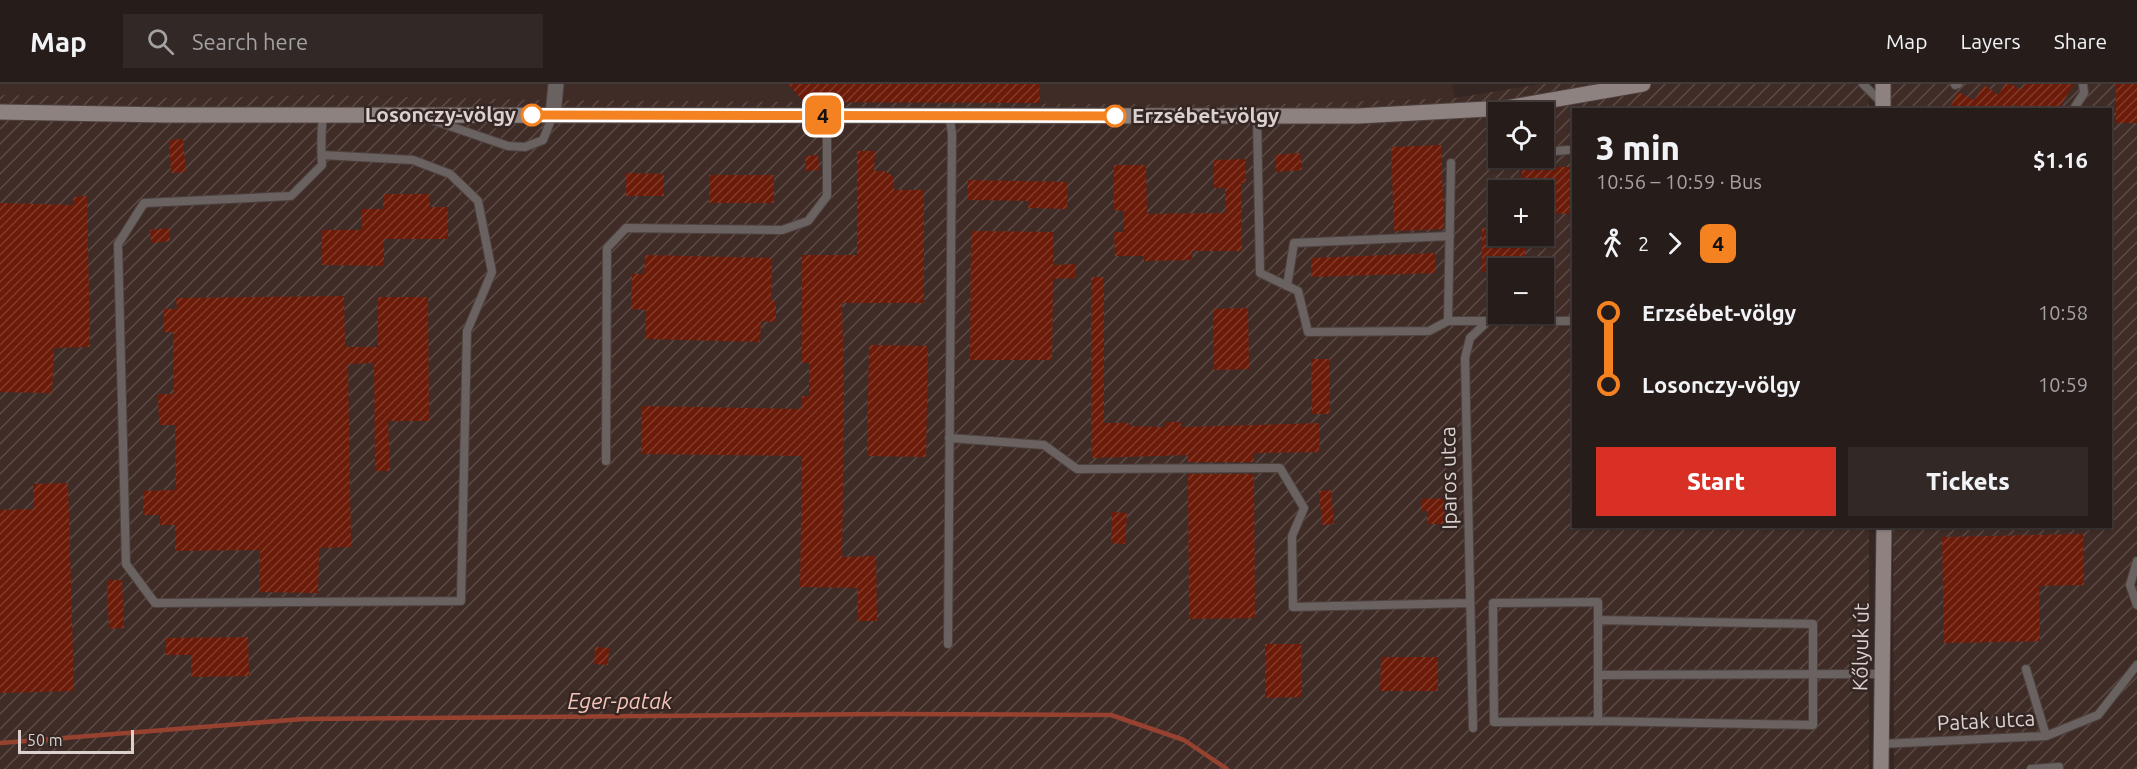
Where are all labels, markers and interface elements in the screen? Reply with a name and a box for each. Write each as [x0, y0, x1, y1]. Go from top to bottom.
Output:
search box [123, 14, 543, 68]
icon: search [144, 25, 177, 58]
text: Map [30, 26, 87, 57]
text: Search here [192, 29, 308, 54]
text: Map [1886, 29, 1927, 53]
text: Layers [1960, 29, 2021, 53]
text: Share [2054, 29, 2107, 53]
line badge: 4 [804, 96, 842, 135]
place label: Losonczy-völgy [365, 102, 516, 126]
map controls [1488, 102, 1554, 324]
button: locate [1488, 102, 1554, 168]
text: 4 [817, 103, 829, 127]
place label: Erzsébet-völgy [1132, 103, 1279, 127]
marker: Losonczy-völgy [521, 104, 543, 126]
marker: Erzsébet-völgy [1104, 105, 1126, 127]
text: 3 min [1596, 129, 1680, 166]
text: $1.16 [2033, 147, 2088, 172]
text: 10:56 – 10:59 · Bus [1596, 170, 1762, 193]
button: + [1488, 180, 1554, 246]
icon: walk [1596, 227, 1629, 260]
icon: forward [1658, 227, 1691, 260]
text: 4 [1712, 231, 1724, 255]
text: 2 [1638, 232, 1649, 255]
button: − [1488, 258, 1554, 324]
text: Erzsébet-völgy [1642, 300, 1796, 325]
text: 10:58 [2038, 301, 2088, 324]
text: Losonczy-völgy [1642, 372, 1800, 397]
text: 10:59 [2038, 373, 2088, 396]
street label: Iparos utca [1435, 426, 1461, 530]
button: Start [1596, 447, 1836, 516]
button: Tickets [1848, 447, 2088, 516]
street label: Kőlyuk út [1847, 603, 1873, 691]
water label: Eger-patak [568, 688, 673, 713]
street label: Patak utca [1936, 705, 2036, 735]
scale bar [18, 727, 134, 754]
text: 50 m [27, 731, 63, 749]

